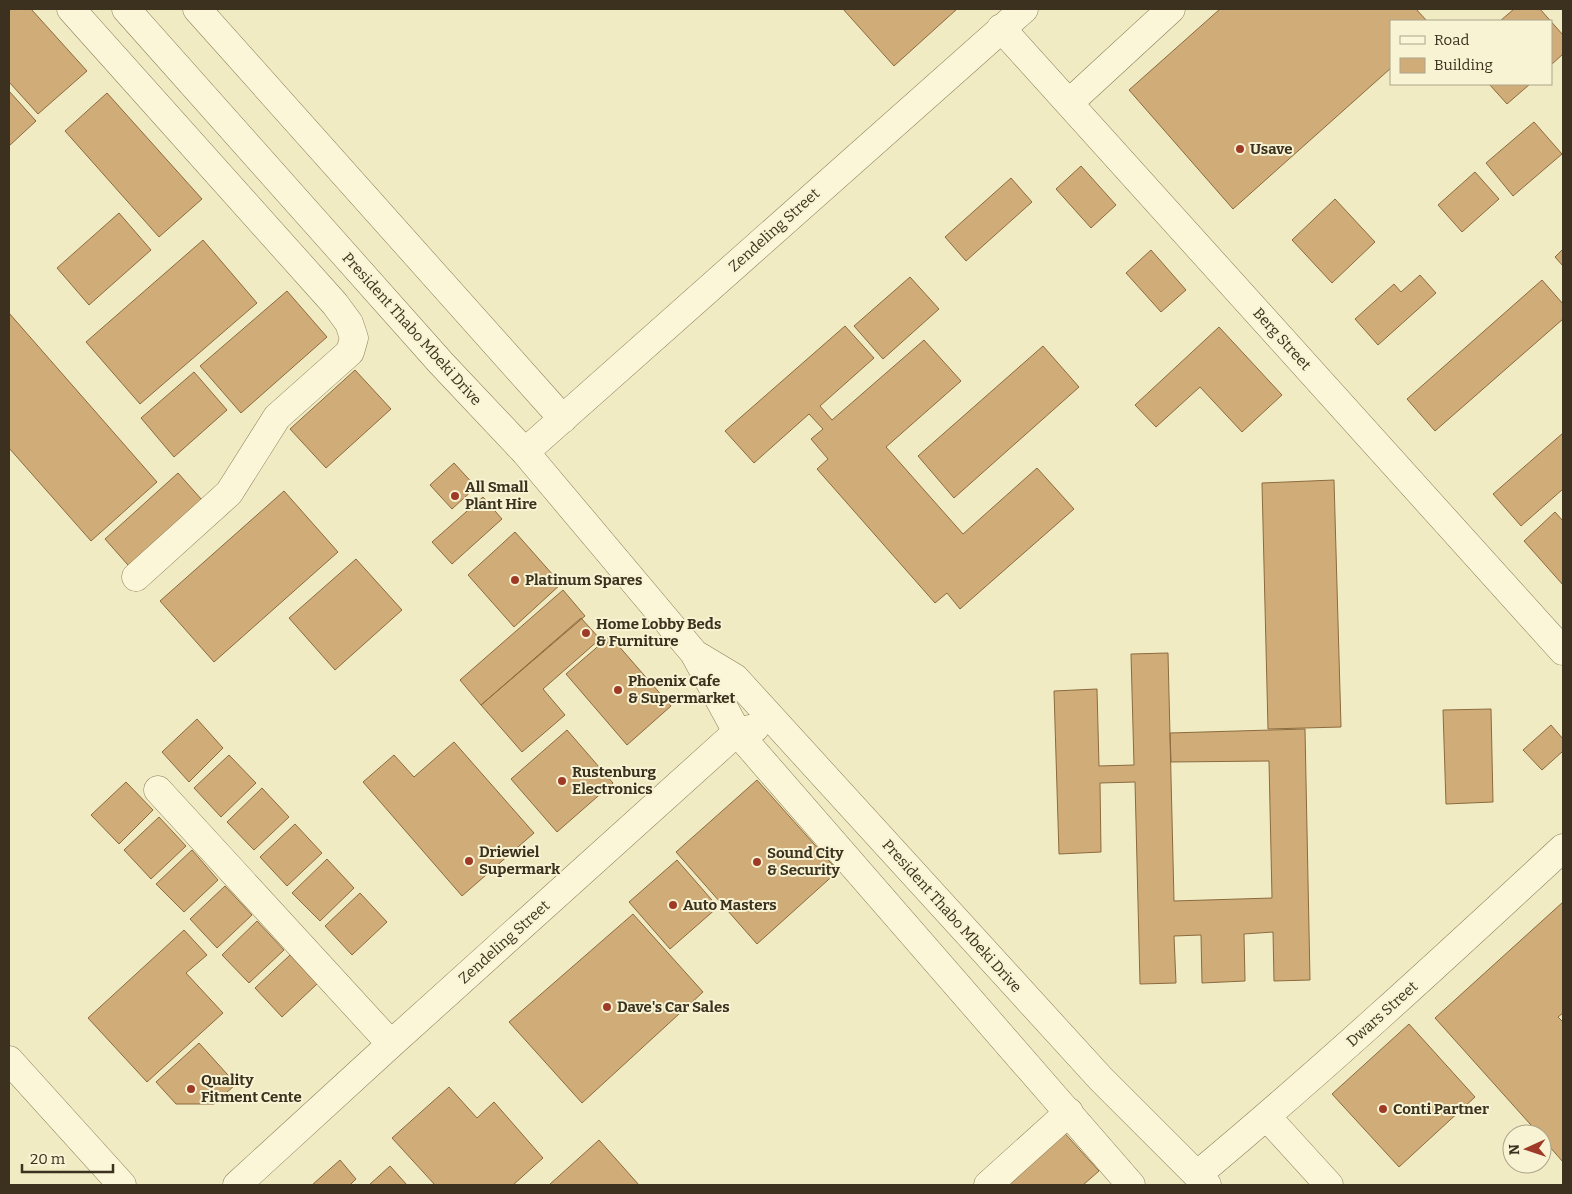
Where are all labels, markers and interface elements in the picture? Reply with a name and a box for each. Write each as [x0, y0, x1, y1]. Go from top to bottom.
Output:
legend [1390, 20, 1552, 85]
text: Road [1434, 31, 1469, 49]
text: Building [1434, 56, 1493, 74]
place label: Usave [1250, 140, 1293, 158]
marker: Usave [1234, 143, 1246, 155]
street label: Zendeling Street [725, 184, 824, 275]
street label: President Thabo Mbeki Drive [339, 249, 485, 409]
street label: Berg Street [1249, 304, 1315, 374]
place label: All Small Plant Hire [465, 478, 537, 513]
marker: All Small Plant Hire [449, 490, 461, 502]
place label: Platinum Spares [525, 571, 643, 589]
marker: Platinum Spares [509, 574, 521, 586]
place label: Home Lobby Beds & Furniture [596, 615, 721, 650]
marker: Home Lobby Beds & Furniture [580, 627, 592, 639]
place label: Phoenix Cafe & Supermarket [628, 672, 736, 707]
marker: Phoenix Cafe & Supermarket [612, 684, 624, 696]
place label: Rustenburg Electronics [572, 763, 656, 798]
marker: Rustenburg Electronics [556, 775, 568, 787]
street label: President Thabo Mbeki Drive [879, 836, 1025, 996]
place label: Driewiel Supermark [479, 843, 560, 878]
place label: Sound City & Security [767, 844, 844, 879]
marker: Driewiel Supermark [463, 855, 475, 867]
marker: Sound City & Security [751, 856, 763, 868]
street label: Zendeling Street [455, 896, 554, 987]
place label: Auto Masters [683, 896, 777, 914]
marker: Auto Masters [667, 899, 679, 911]
street label: Dwars Street [1343, 977, 1422, 1051]
place label: Dave's Car Sales [617, 998, 730, 1016]
marker: Dave's Car Sales [601, 1001, 613, 1013]
place label: Quality Fitment Cente [201, 1071, 302, 1106]
marker: Quality Fitment Cente [185, 1083, 197, 1095]
place label: Conti Partner [1393, 1100, 1489, 1118]
marker: Conti Partner [1377, 1103, 1389, 1115]
north arrow [1502, 1124, 1552, 1174]
scale bar [22, 1142, 114, 1174]
text: N [1506, 1144, 1523, 1155]
text: 20 m [30, 1150, 66, 1168]

